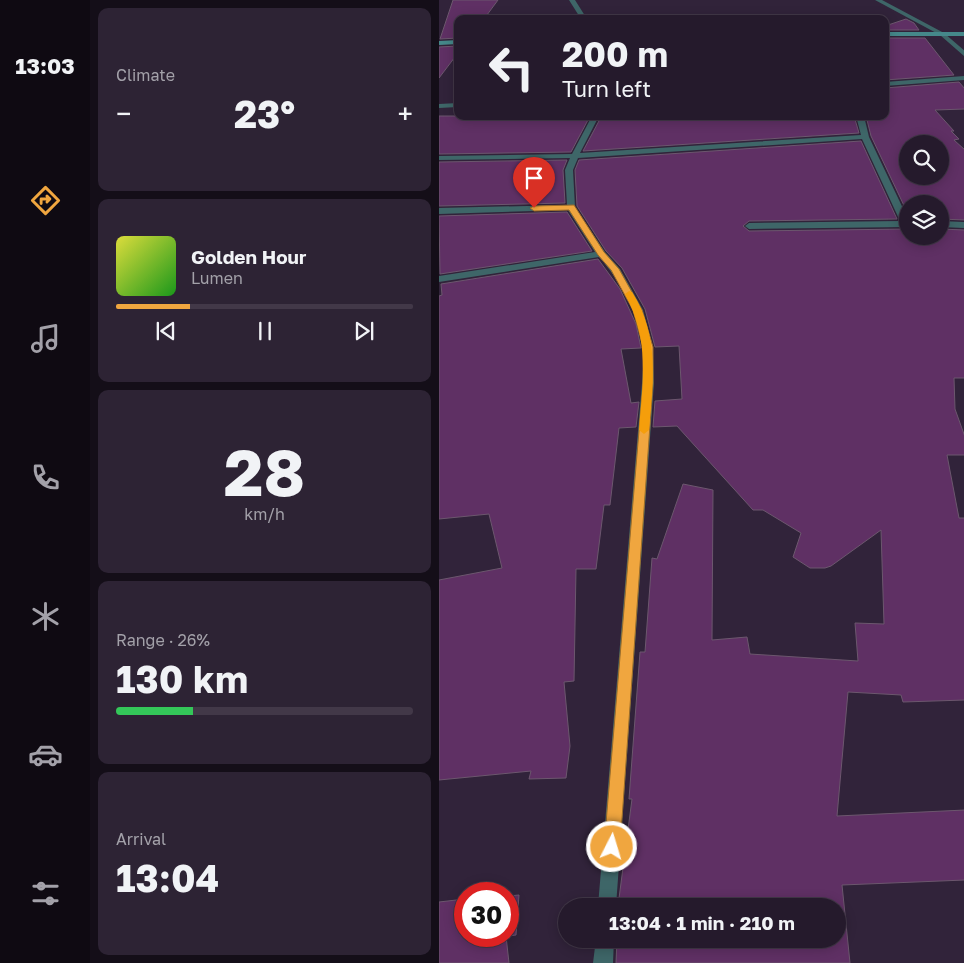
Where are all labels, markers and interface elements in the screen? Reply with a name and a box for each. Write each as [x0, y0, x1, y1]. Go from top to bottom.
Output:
text: 200 m [562, 33, 668, 75]
icon: left [479, 35, 544, 100]
text: 13:03 [15, 52, 75, 79]
text: Climate [116, 65, 175, 85]
text: Turn left [562, 75, 651, 102]
text: 23° [234, 91, 295, 136]
text: − [116, 97, 131, 130]
text: + [398, 97, 413, 130]
map controls [899, 135, 949, 245]
button: search [899, 135, 949, 185]
pin [513, 157, 555, 208]
icon: arrive [520, 164, 548, 192]
icon: directions [28, 183, 63, 218]
button: layers [899, 195, 949, 245]
text: Golden Hour [191, 245, 306, 268]
text: Lumen [191, 268, 243, 288]
icon: previous [152, 317, 180, 345]
icon: pause [251, 317, 279, 345]
icon: next [350, 317, 378, 345]
icon: music [28, 321, 63, 356]
text: 28 [224, 432, 305, 510]
icon: phone [28, 460, 63, 495]
text: km/h [244, 504, 285, 524]
icon: climate [28, 599, 63, 634]
text: Range · 26% [116, 630, 210, 650]
text: 130 km [116, 656, 248, 701]
icon: car [28, 737, 63, 772]
position arrow [585, 820, 637, 872]
text: Arrival [116, 829, 166, 849]
text: 13:04 [116, 855, 219, 900]
icon: filters [28, 876, 63, 911]
speed limit sign: 30 [454, 882, 519, 947]
text: 13:04 · 1 min · 210 m [609, 911, 795, 934]

